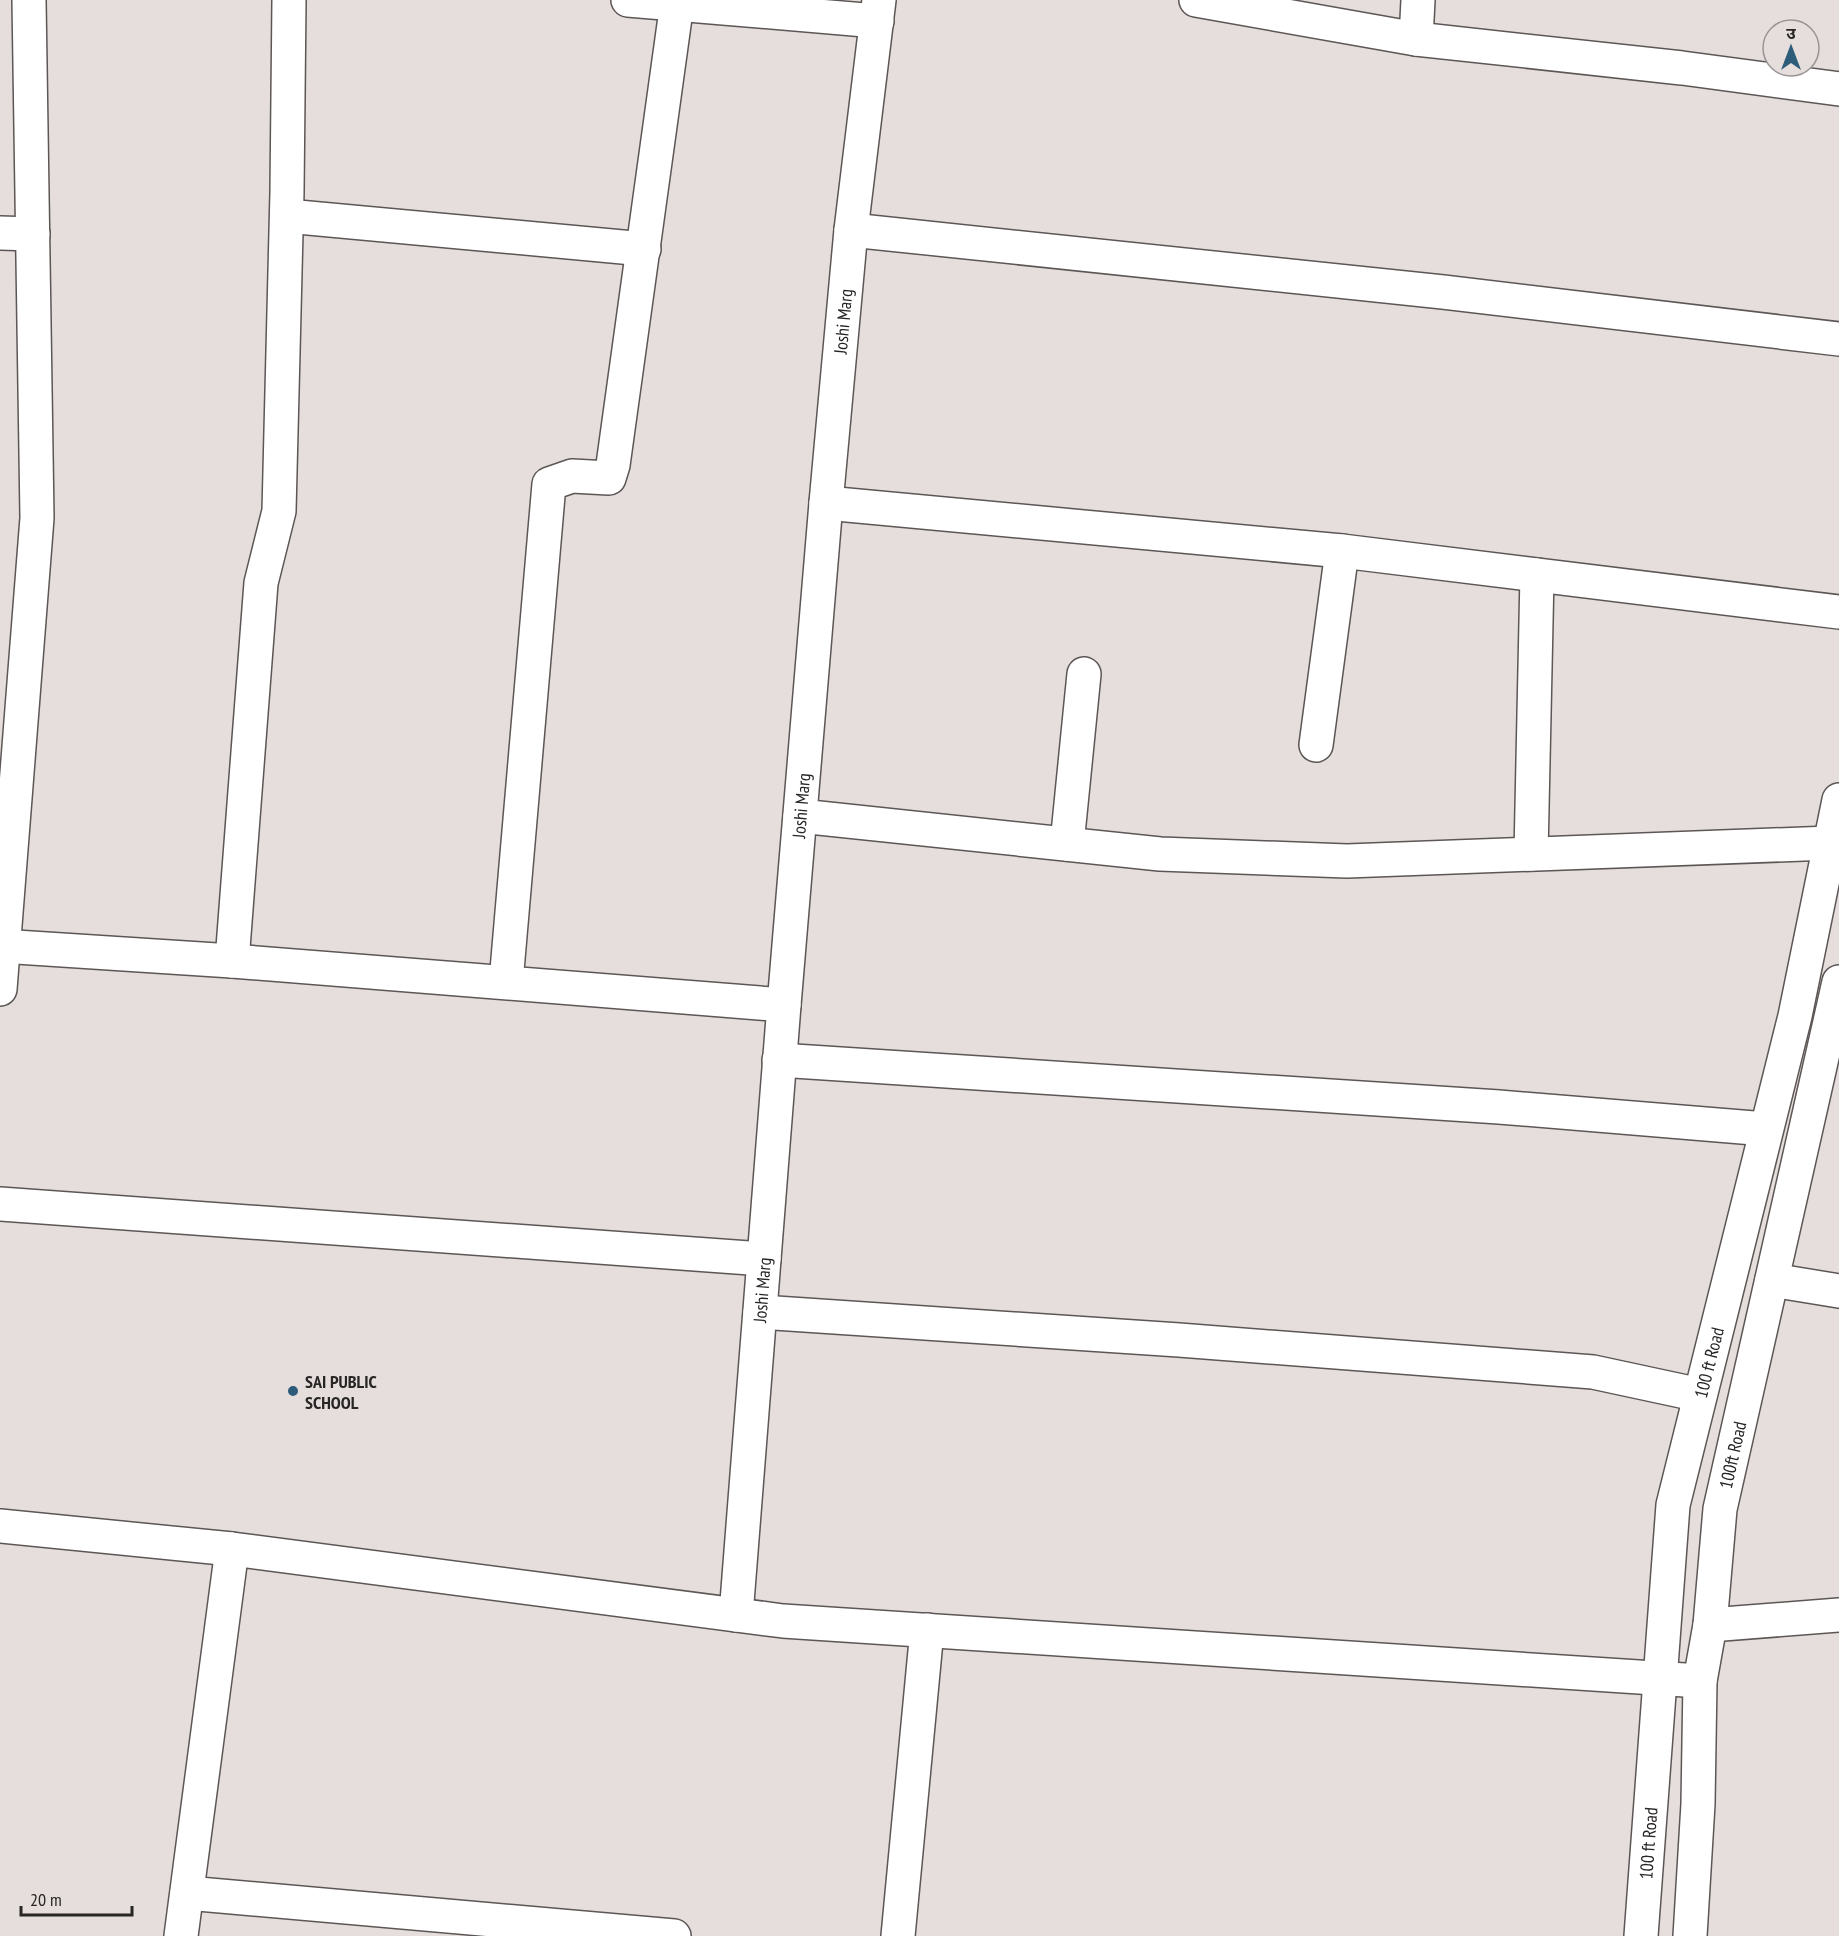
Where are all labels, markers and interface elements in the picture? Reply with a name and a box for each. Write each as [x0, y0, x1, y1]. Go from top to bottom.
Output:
north arrow [1761, 18, 1821, 78]
text: उ [1786, 23, 1796, 43]
street label: Joshi Marg [828, 288, 857, 356]
street label: Joshi Marg [786, 772, 815, 840]
street label: Joshi Marg [747, 1257, 776, 1324]
street label: 100 ft Road [1689, 1325, 1728, 1400]
place label: SAI PUBLIC SCHOOL [305, 1370, 377, 1414]
marker: SAI PUBLIC SCHOOL [286, 1384, 300, 1398]
street label: 100ft Road [1713, 1419, 1751, 1491]
street label: 100 ft Road [1634, 1806, 1662, 1880]
scale bar [21, 1879, 132, 1917]
text: 20 m [30, 1888, 62, 1911]

